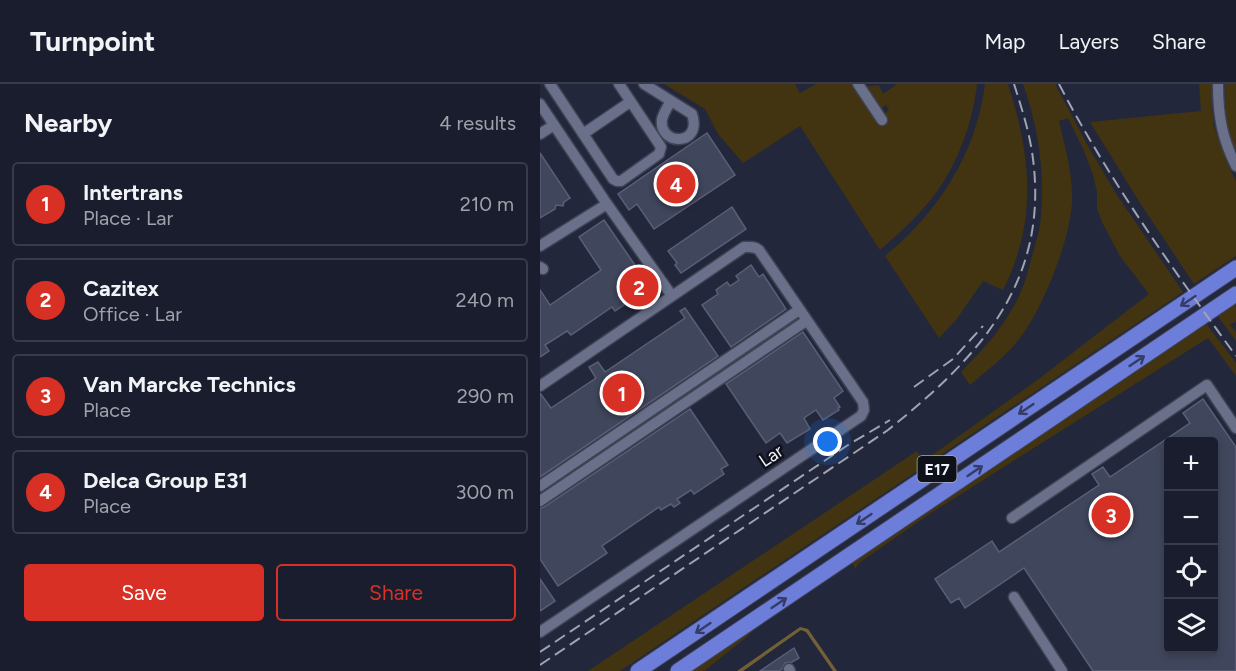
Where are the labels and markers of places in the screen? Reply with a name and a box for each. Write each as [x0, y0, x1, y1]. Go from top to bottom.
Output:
pin: 4 [656, 162, 696, 206]
pin: 2 [620, 264, 658, 310]
pin: 1 [602, 370, 641, 416]
pin: 3 [1092, 492, 1130, 538]

